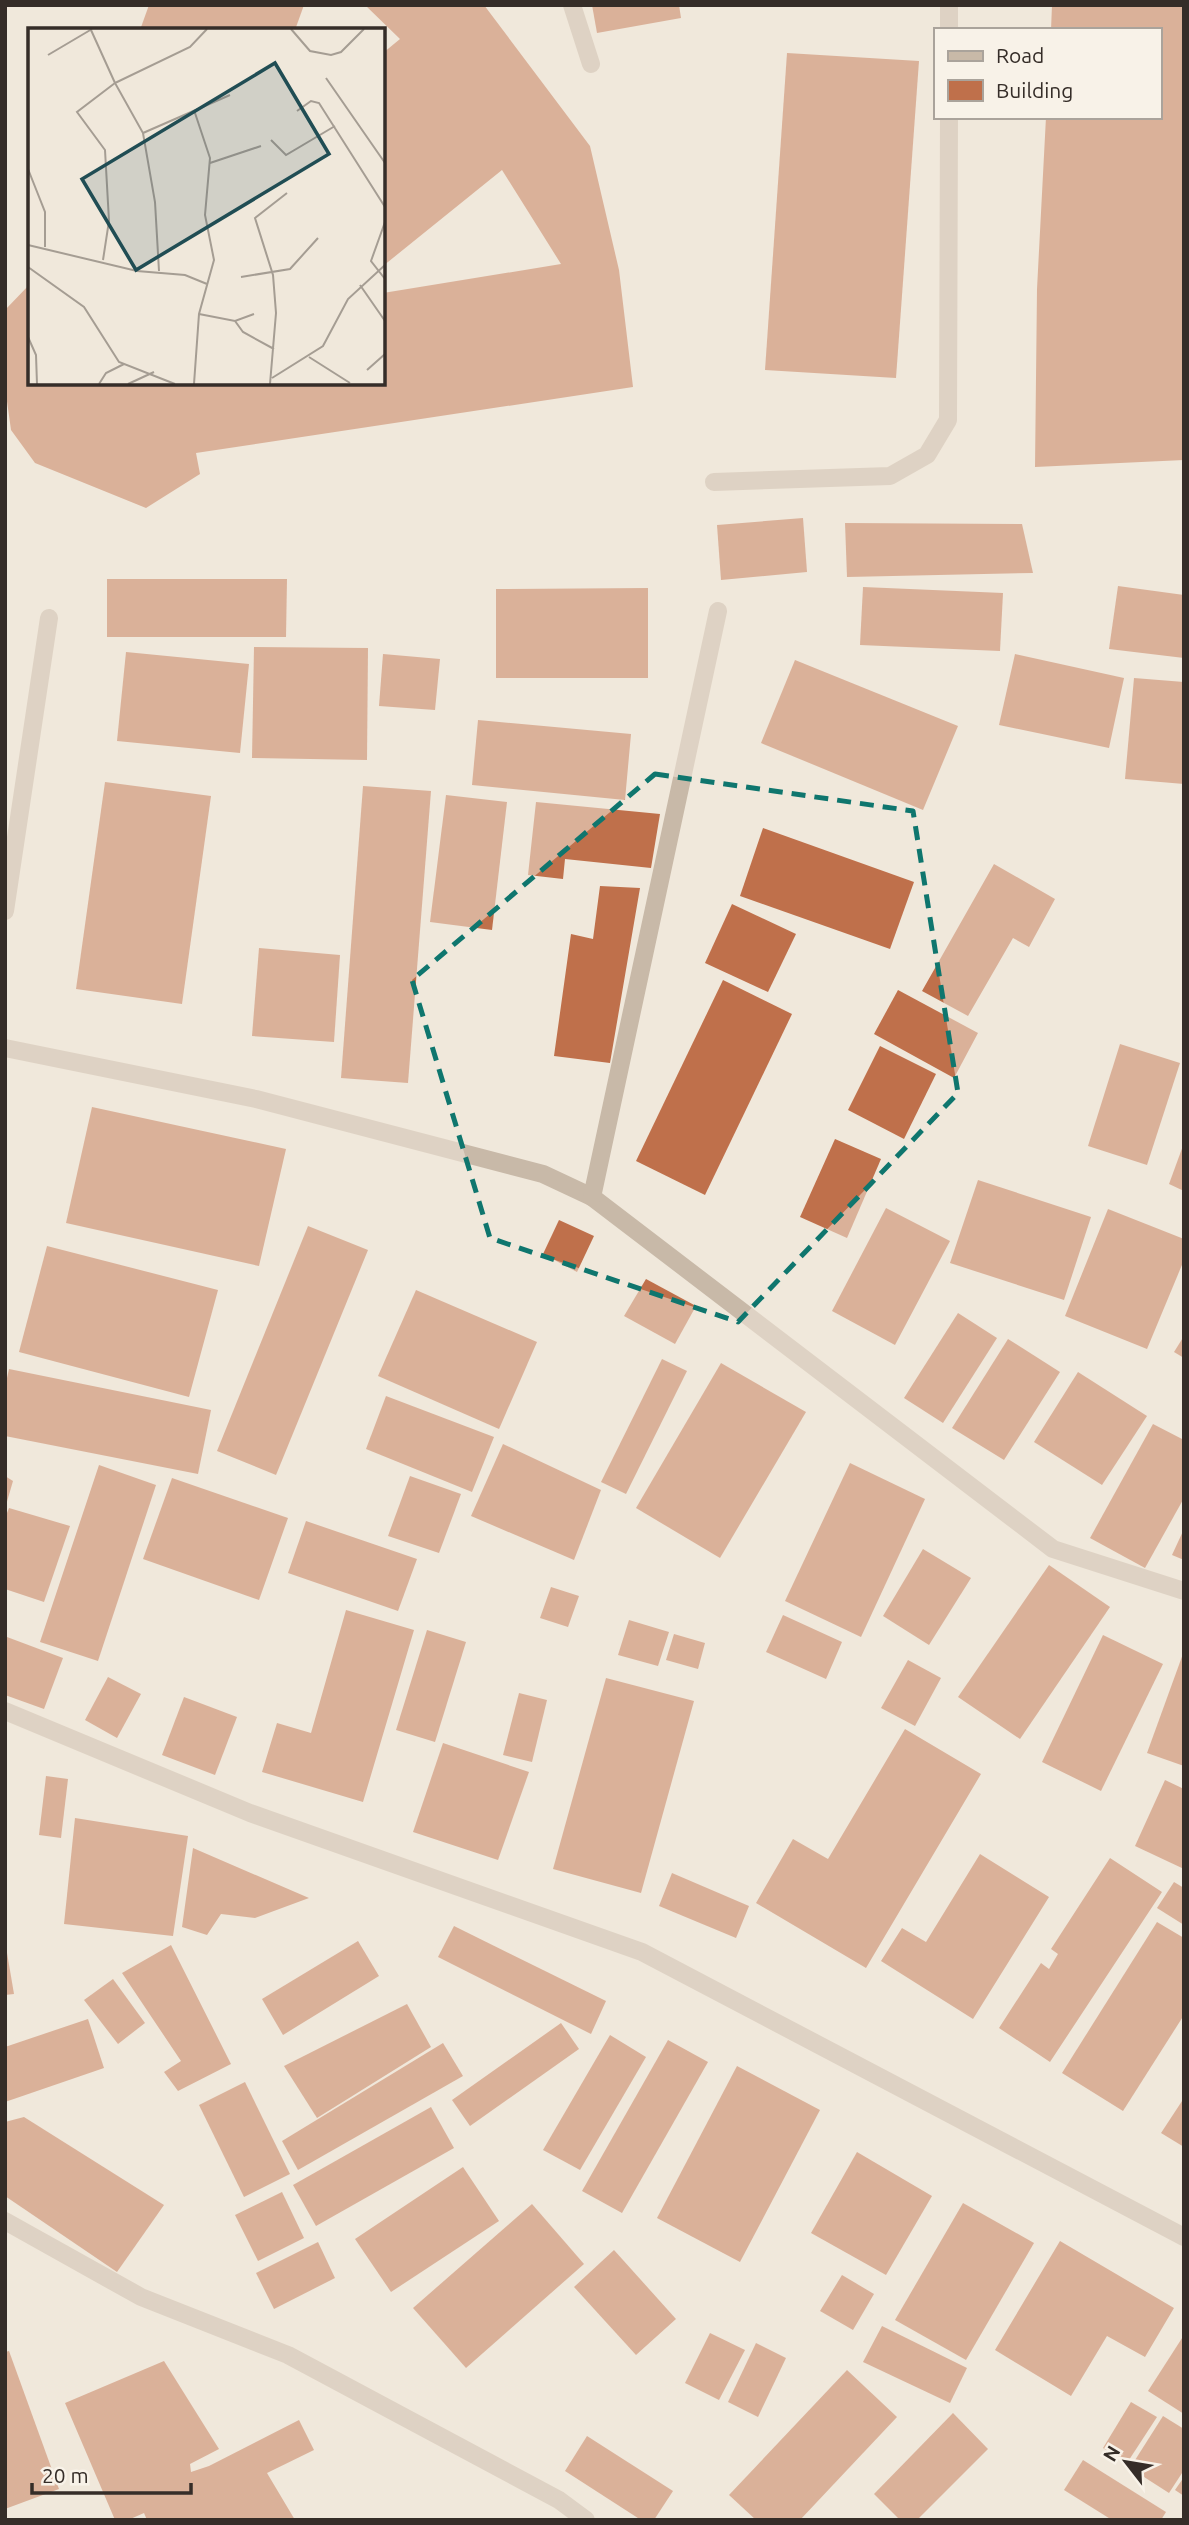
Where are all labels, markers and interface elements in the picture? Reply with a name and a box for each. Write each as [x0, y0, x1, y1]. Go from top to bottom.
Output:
inset map [28, 28, 385, 385]
legend [934, 28, 1161, 119]
text: Road [996, 43, 1044, 67]
text: Building [996, 78, 1073, 102]
north arrow [1091, 2427, 1161, 2497]
text: N [1098, 2441, 1125, 2465]
scale bar [32, 2452, 191, 2496]
text: 20 m [42, 2463, 89, 2487]

